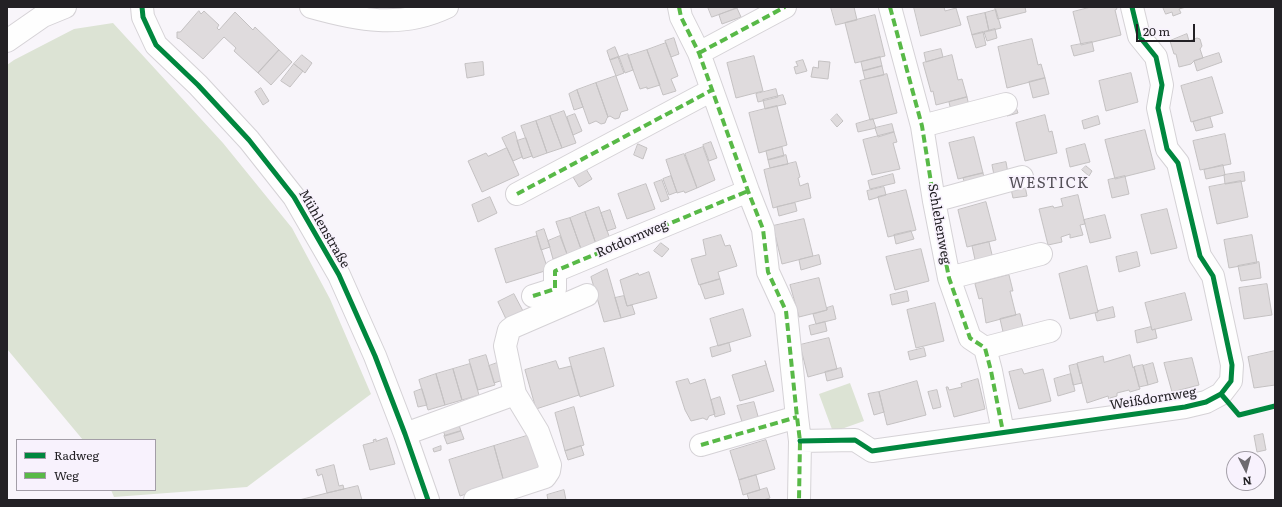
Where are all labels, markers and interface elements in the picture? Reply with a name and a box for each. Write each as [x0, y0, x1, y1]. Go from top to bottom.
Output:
scale bar [1138, 16, 1197, 42]
text: 20 m [1143, 22, 1170, 40]
district label: WESTICK [1009, 175, 1089, 193]
street label: Schlehenweg [924, 182, 954, 266]
street label: Mühlenstraße [295, 187, 353, 271]
street label: Rotdornweg [594, 217, 670, 261]
street label: Weißdornweg [1109, 384, 1197, 414]
legend [16, 439, 156, 491]
text: Radweg [54, 446, 99, 464]
north arrow [1226, 451, 1266, 491]
text: Weg [54, 466, 79, 484]
text: N [1242, 474, 1253, 490]

